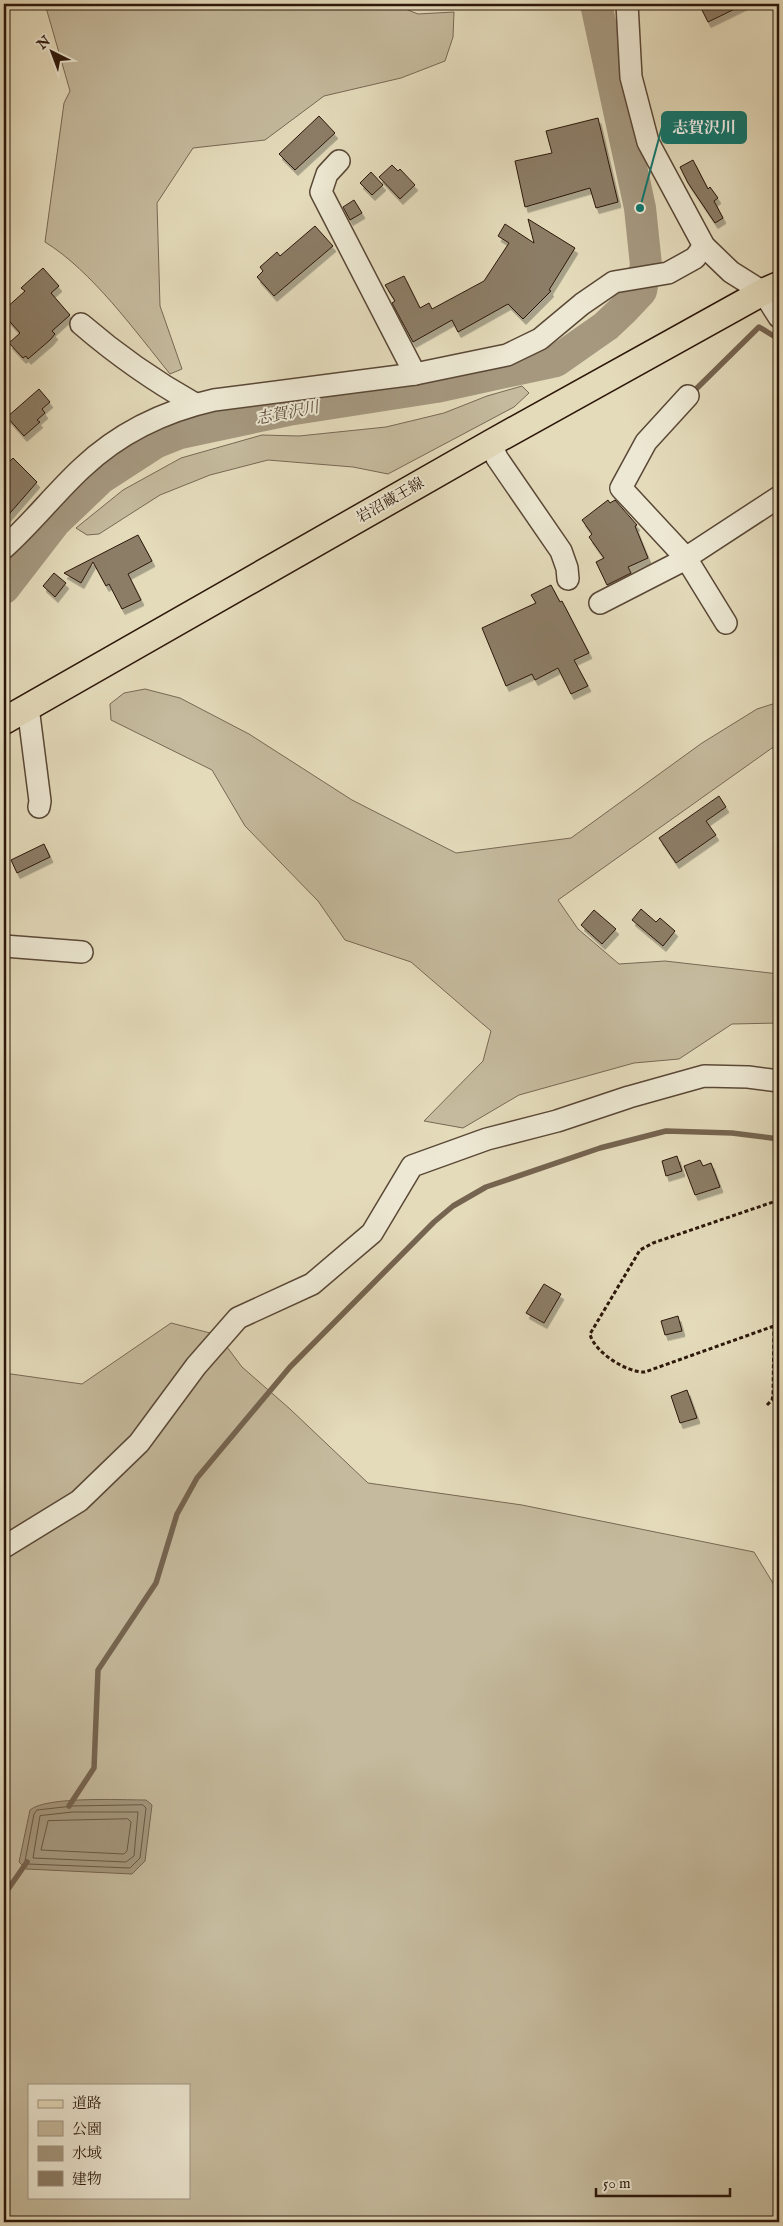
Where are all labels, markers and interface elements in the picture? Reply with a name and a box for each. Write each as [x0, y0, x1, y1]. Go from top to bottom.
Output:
north arrow [28, 28, 78, 78]
text: N [33, 32, 54, 54]
callout: 志賀沢川 [662, 112, 746, 143]
text: 志賀沢川 [672, 119, 736, 139]
water label: 志賀沢川 [254, 398, 323, 430]
street label: 岩沼蔵王線 [353, 473, 427, 527]
legend [28, 2084, 190, 2198]
text: 道路 [72, 2094, 102, 2113]
text: 公園 [72, 2120, 102, 2139]
text: 水域 [72, 2144, 102, 2163]
scale bar [596, 2166, 729, 2198]
text: 建物 [72, 2170, 102, 2189]
text: 50 m [603, 2174, 631, 2193]

